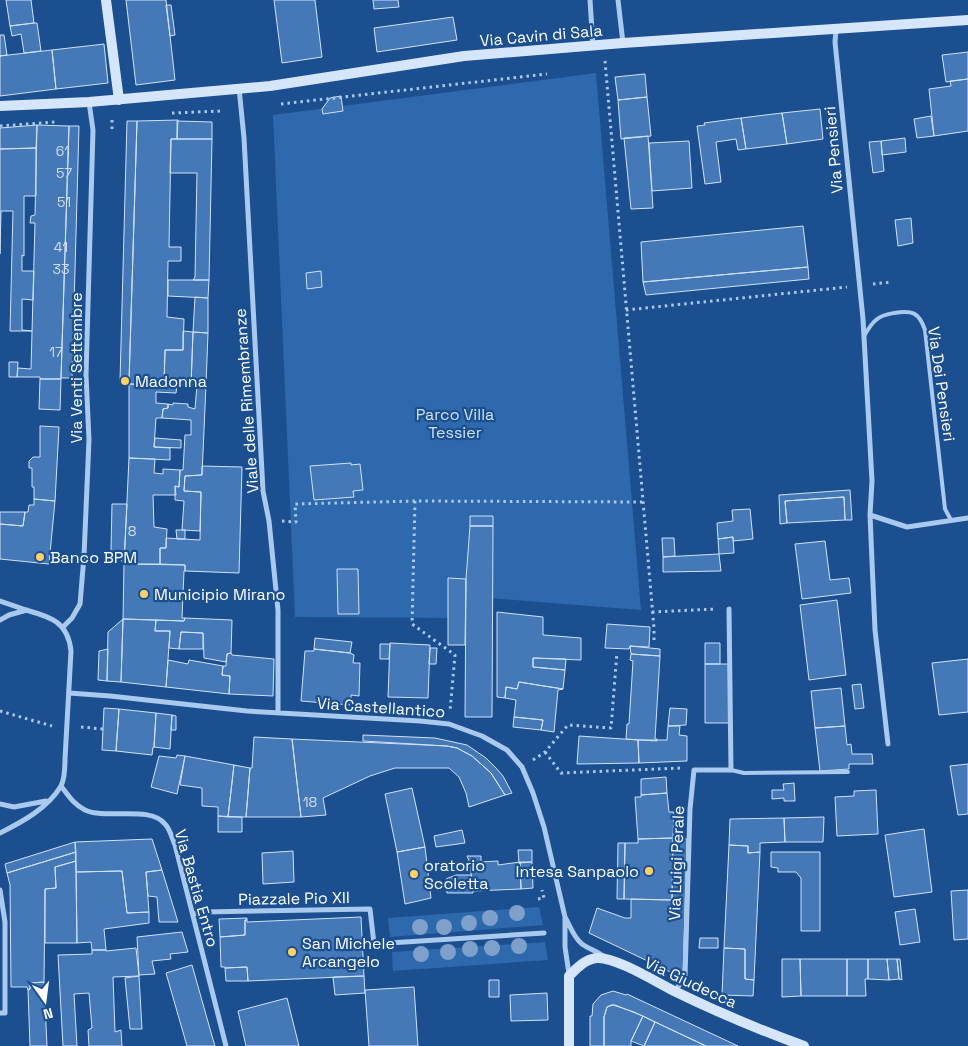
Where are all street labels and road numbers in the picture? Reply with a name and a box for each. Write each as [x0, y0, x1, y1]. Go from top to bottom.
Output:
street label: Via Cavin di Sala [479, 20, 603, 51]
street label: Via Pensieri [819, 105, 848, 194]
street label: Via Venti Settembre [66, 292, 87, 444]
street label: Viale delle Rimembranze [230, 308, 263, 494]
street label: Via Dei Pensieri [923, 325, 960, 443]
street label: Via Castellantico [316, 693, 446, 722]
street label: Via Luigi Perale [664, 805, 689, 921]
street label: Via Bastia Entro [170, 827, 223, 949]
street label: Piazzale Pio XII [238, 887, 350, 910]
street label: Via Giudecca [641, 952, 740, 1013]

